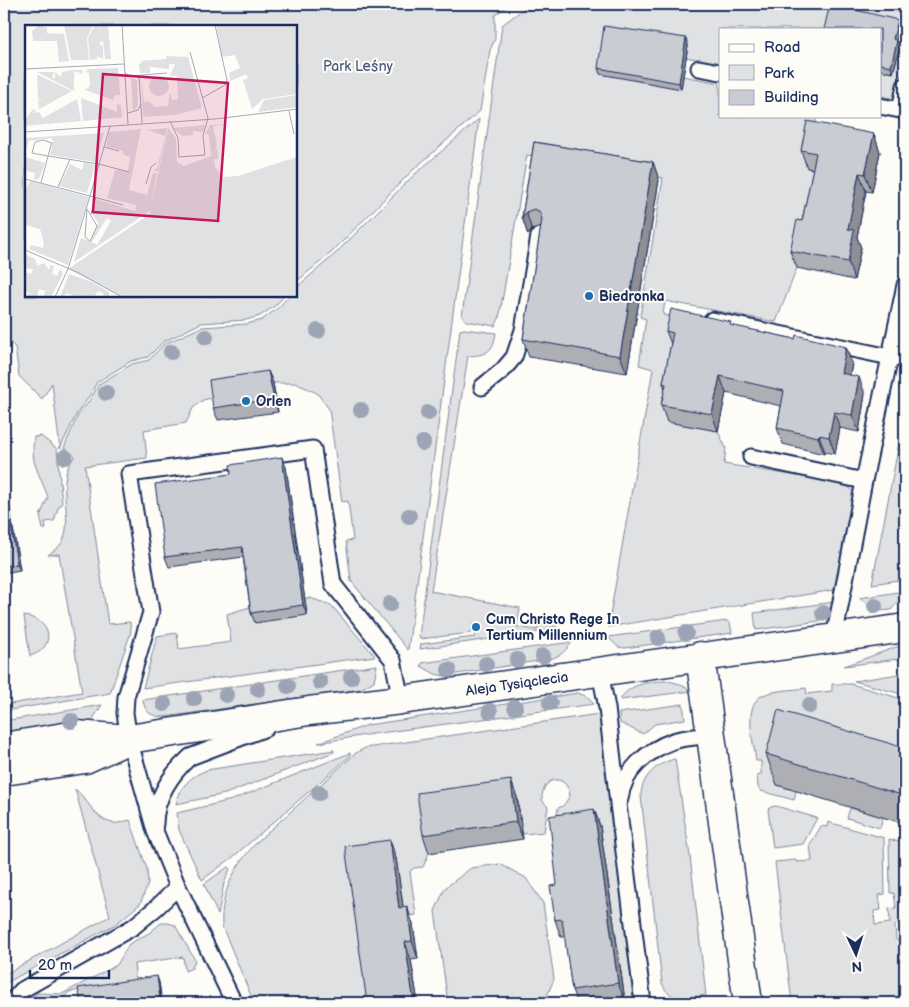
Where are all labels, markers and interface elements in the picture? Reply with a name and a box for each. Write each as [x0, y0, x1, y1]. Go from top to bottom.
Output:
inset map [25, 25, 298, 298]
legend [719, 28, 882, 118]
text: Road [764, 38, 800, 57]
park label: Park Leśny [323, 58, 394, 75]
text: Park [764, 64, 795, 83]
text: Building [764, 88, 819, 107]
place label: Biedronka [599, 288, 665, 305]
marker: Biedronka [583, 290, 595, 302]
place label: Orlen [256, 393, 291, 410]
marker: Orlen [240, 395, 252, 407]
place label: Cum Christo Rege In Tertium Millennium [486, 611, 619, 644]
marker: Cum Christo Rege In Tertium Millennium [470, 621, 482, 633]
street label: Aleja Tysiąclecia [464, 668, 570, 700]
north arrow [832, 930, 882, 980]
scale bar [30, 947, 109, 979]
text: 20 m [38, 956, 72, 975]
text: N [851, 958, 863, 975]

